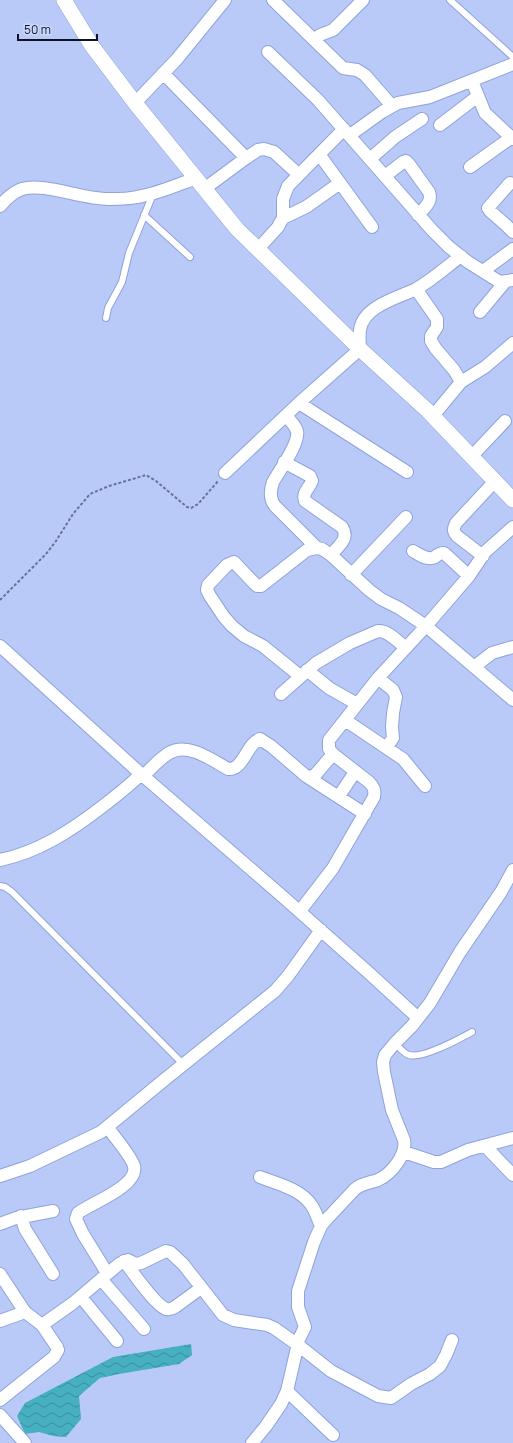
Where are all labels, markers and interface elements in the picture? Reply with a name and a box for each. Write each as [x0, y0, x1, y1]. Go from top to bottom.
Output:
scale bar [18, 16, 97, 42]
text: 50 m [24, 21, 51, 38]

